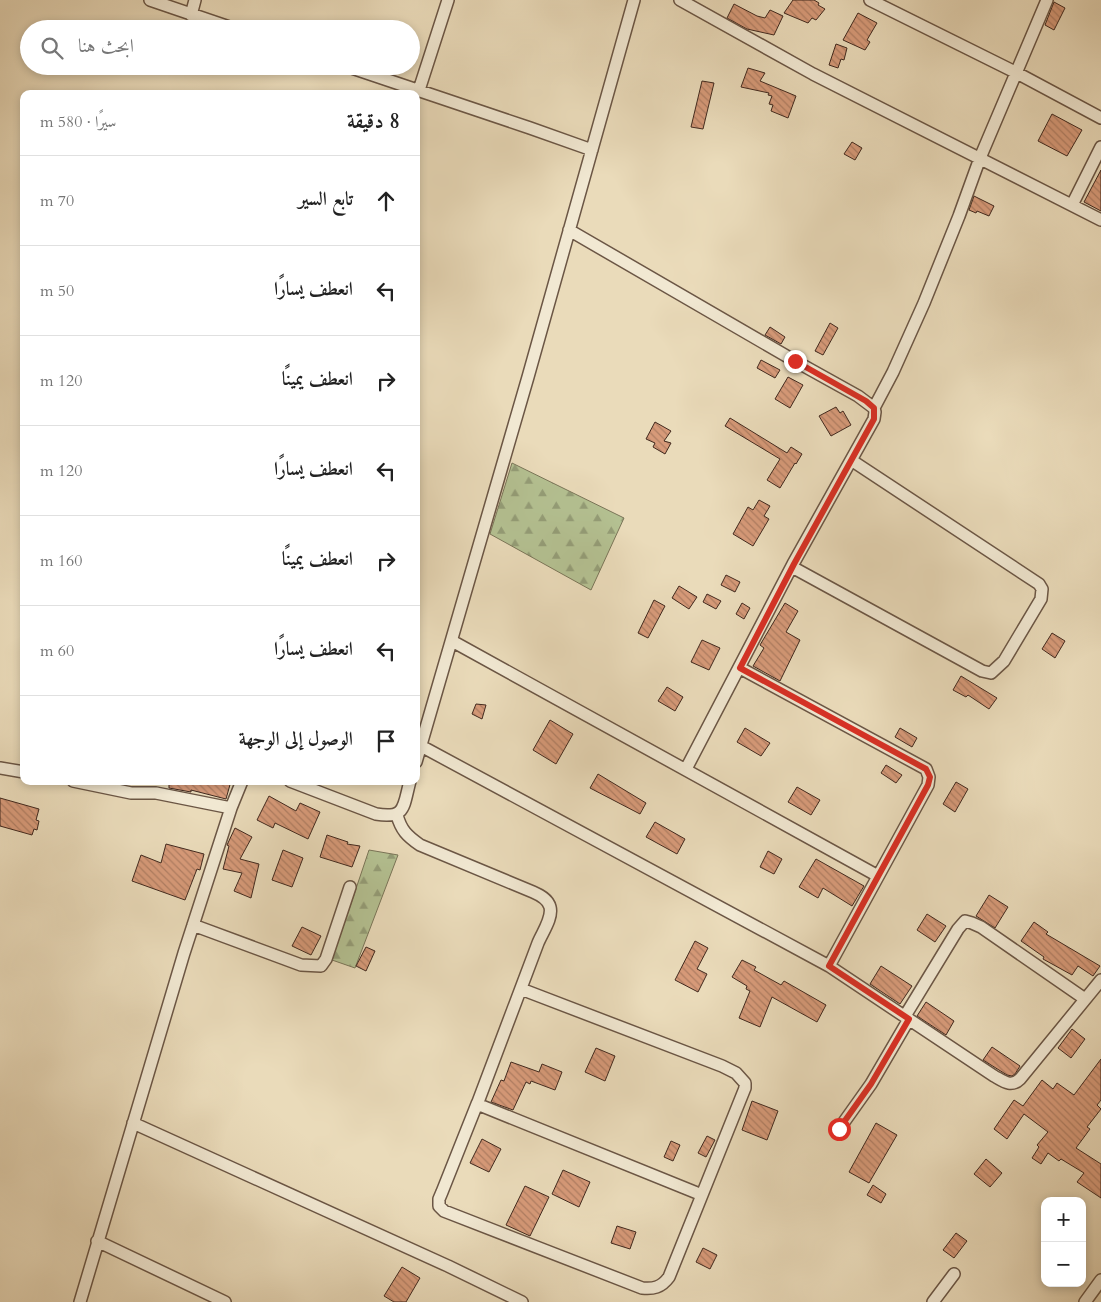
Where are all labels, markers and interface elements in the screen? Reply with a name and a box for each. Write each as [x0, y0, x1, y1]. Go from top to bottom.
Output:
search box [20, 20, 420, 75]
text: ابحث هنا [78, 33, 134, 59]
icon: search [38, 34, 66, 62]
text: 8 دقيقة [347, 107, 400, 136]
text: سيرًا · 580 m [40, 111, 116, 133]
text: تابع السير [298, 186, 353, 212]
icon: ahead [372, 187, 400, 215]
text: 70 m [40, 190, 74, 212]
text: انعطف يسارًا [274, 276, 353, 302]
icon: left [372, 277, 400, 305]
text: 50 m [40, 280, 74, 302]
route end [784, 350, 807, 373]
text: انعطف يمينًا [282, 366, 353, 392]
icon: right [372, 367, 400, 395]
text: 120 m [40, 370, 82, 392]
text: انعطف يسارًا [274, 456, 353, 482]
icon: left [372, 457, 400, 485]
text: 120 m [40, 460, 82, 482]
text: انعطف يمينًا [282, 546, 353, 572]
icon: right [372, 547, 400, 575]
text: 160 m [40, 550, 82, 572]
text: انعطف يسارًا [274, 636, 353, 662]
icon: left [372, 637, 400, 665]
text: 60 m [40, 640, 74, 662]
text: الوصول إلى الوجهة [239, 726, 353, 752]
icon: arrive [372, 727, 400, 755]
route start [828, 1118, 851, 1141]
map controls [1041, 1197, 1086, 1287]
button: + [1041, 1197, 1086, 1242]
button: − [1041, 1242, 1086, 1287]

